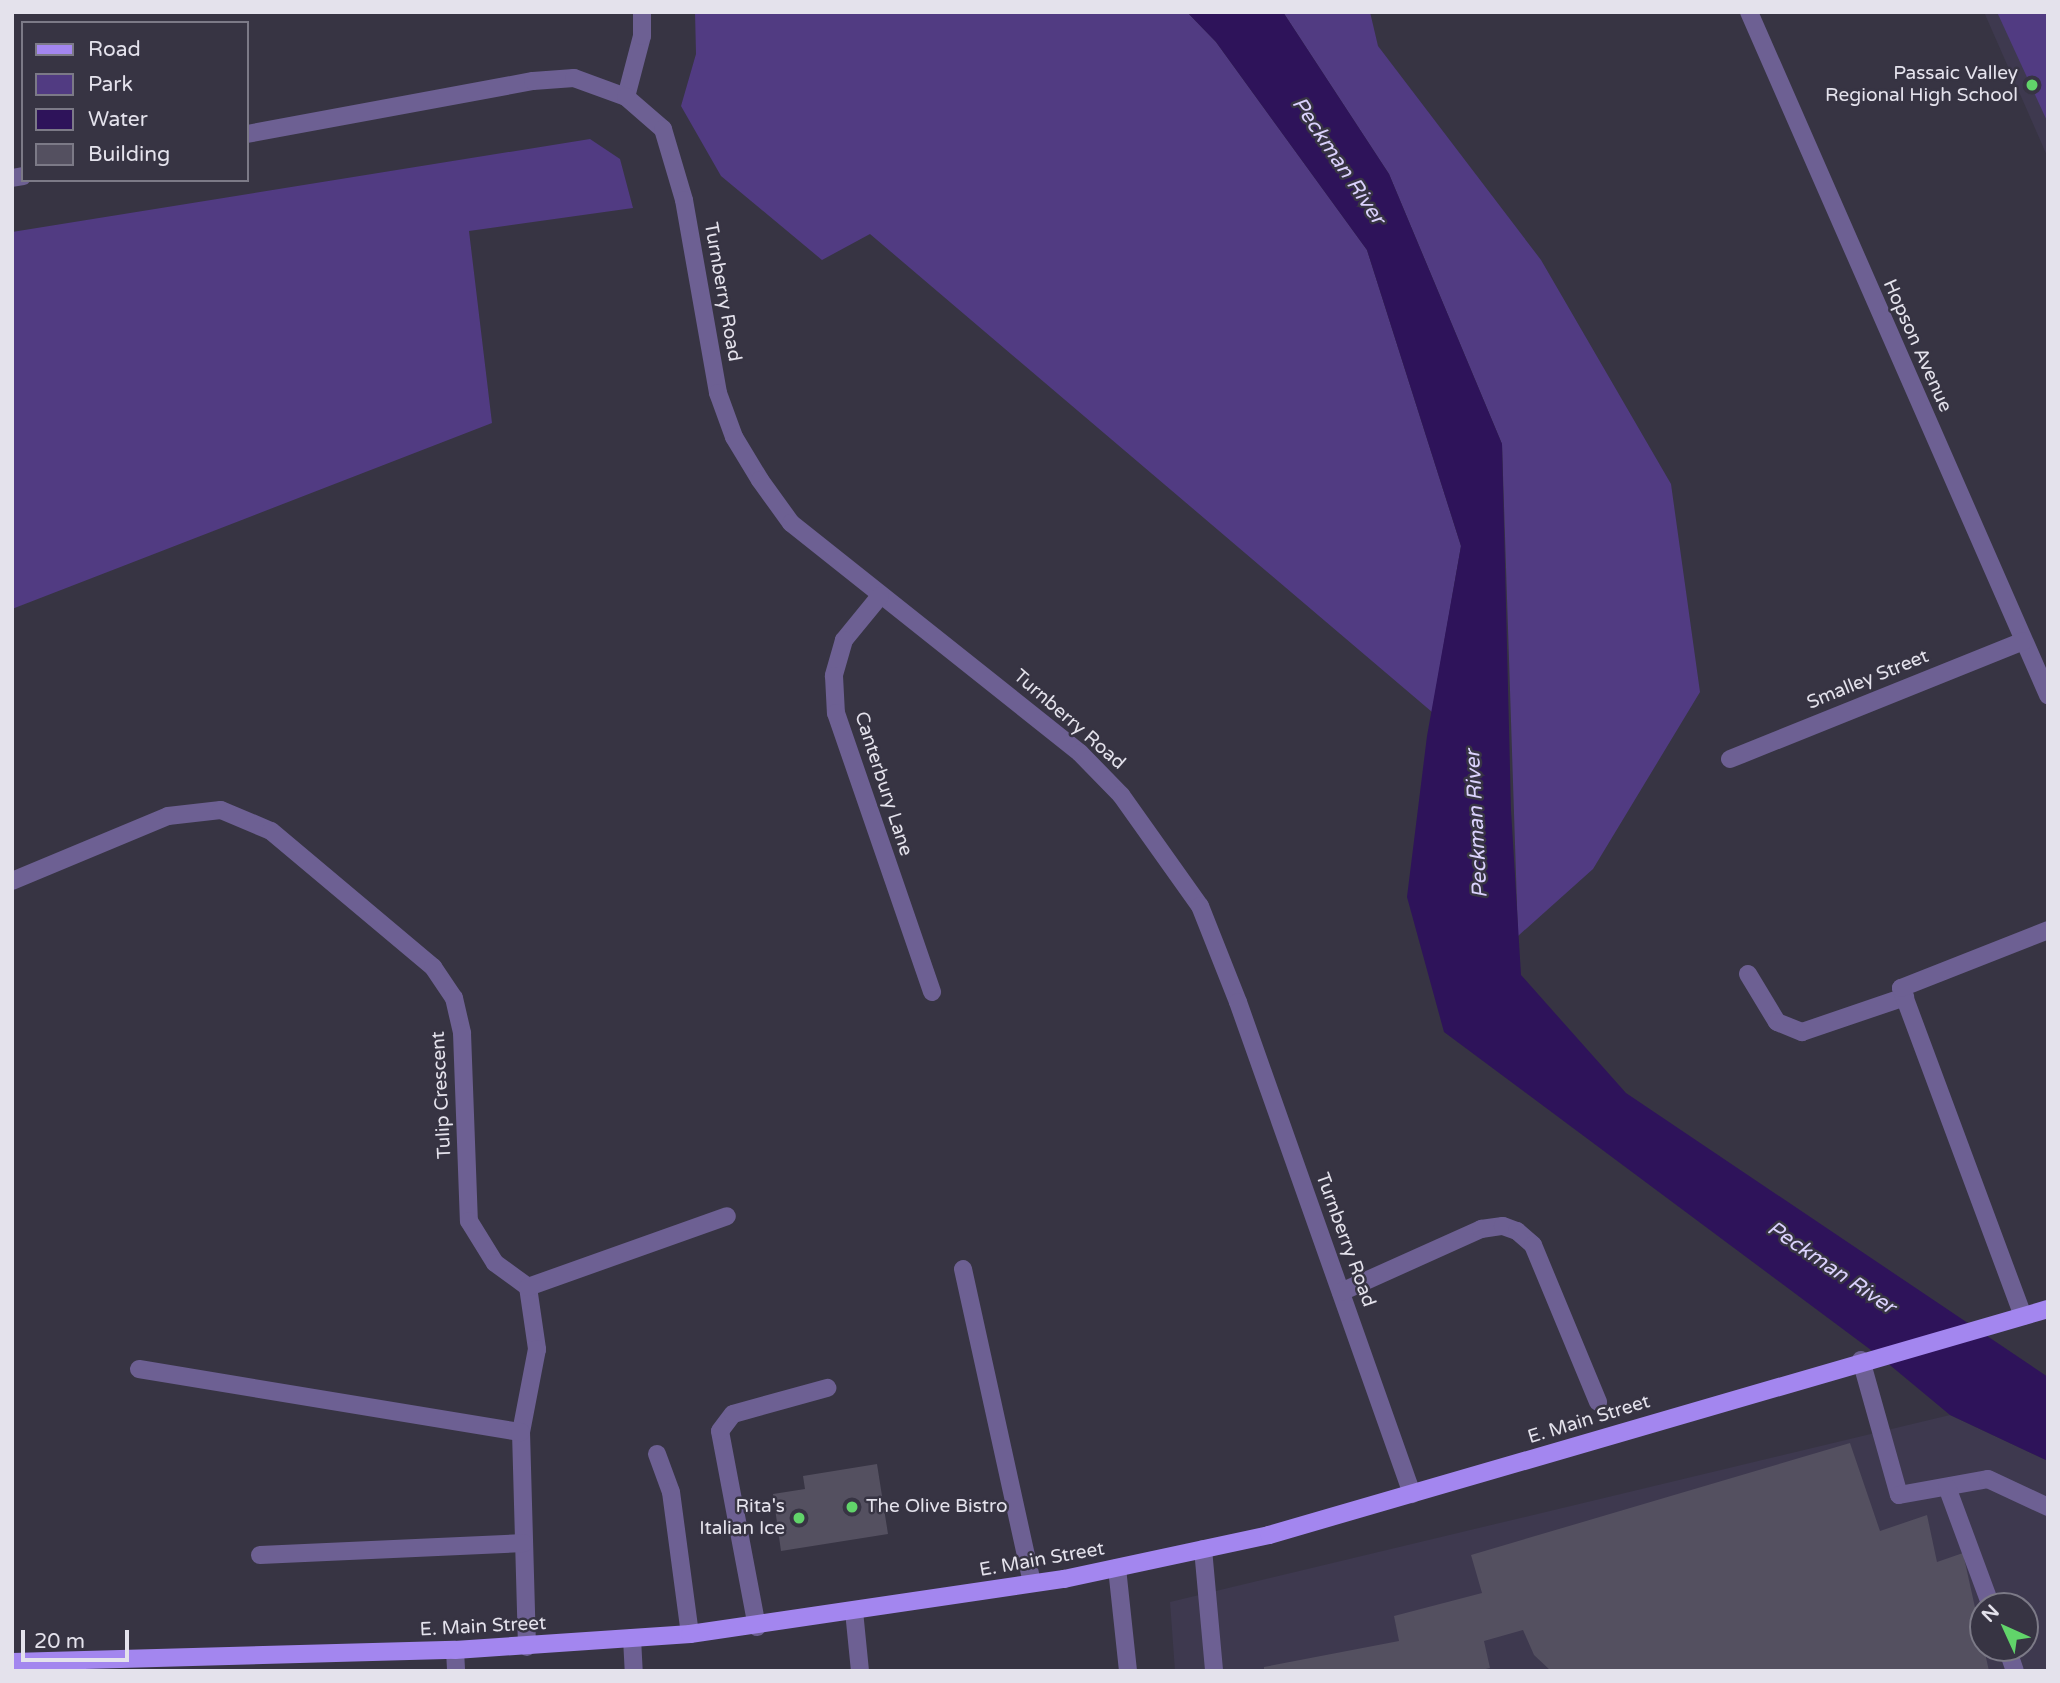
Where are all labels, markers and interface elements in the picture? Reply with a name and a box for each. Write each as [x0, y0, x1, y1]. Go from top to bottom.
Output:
legend [21, 21, 248, 182]
text: Road [88, 37, 141, 62]
place label: Passaic Valley Regional High School [1825, 63, 2018, 107]
text: Park [88, 72, 133, 97]
marker: Passaic Valley Regional High School [2024, 77, 2040, 93]
water label: Peckman River [1286, 92, 1390, 230]
text: Water [88, 107, 148, 132]
text: Building [88, 142, 170, 167]
street label: Turnberry Road [699, 221, 745, 363]
street label: Hopson Avenue [1878, 276, 1956, 416]
street label: Smalley Street [1804, 645, 1932, 715]
street label: Turnberry Road [1008, 665, 1130, 775]
street label: Canterbury Lane [849, 709, 917, 859]
water label: Peckman River [1461, 749, 1493, 899]
street label: Tulip Crescent [427, 1031, 457, 1159]
street label: Turnberry Road [1310, 1170, 1380, 1310]
water label: Peckman River [1762, 1216, 1900, 1320]
street label: E. Main Street [1525, 1391, 1653, 1449]
place label: Rita's Italian Ice [699, 1496, 785, 1540]
place label: The Olive Bistro [866, 1496, 1008, 1518]
marker: The Olive Bistro [844, 1499, 860, 1515]
marker: Rita's Italian Ice [791, 1510, 807, 1526]
street label: E. Main Street [978, 1538, 1106, 1582]
north arrow [1969, 1592, 2039, 1662]
text: N [1977, 1600, 2004, 1627]
street label: E. Main Street [419, 1612, 547, 1642]
scale bar [24, 1616, 133, 1660]
text: 20 m [34, 1629, 85, 1654]

